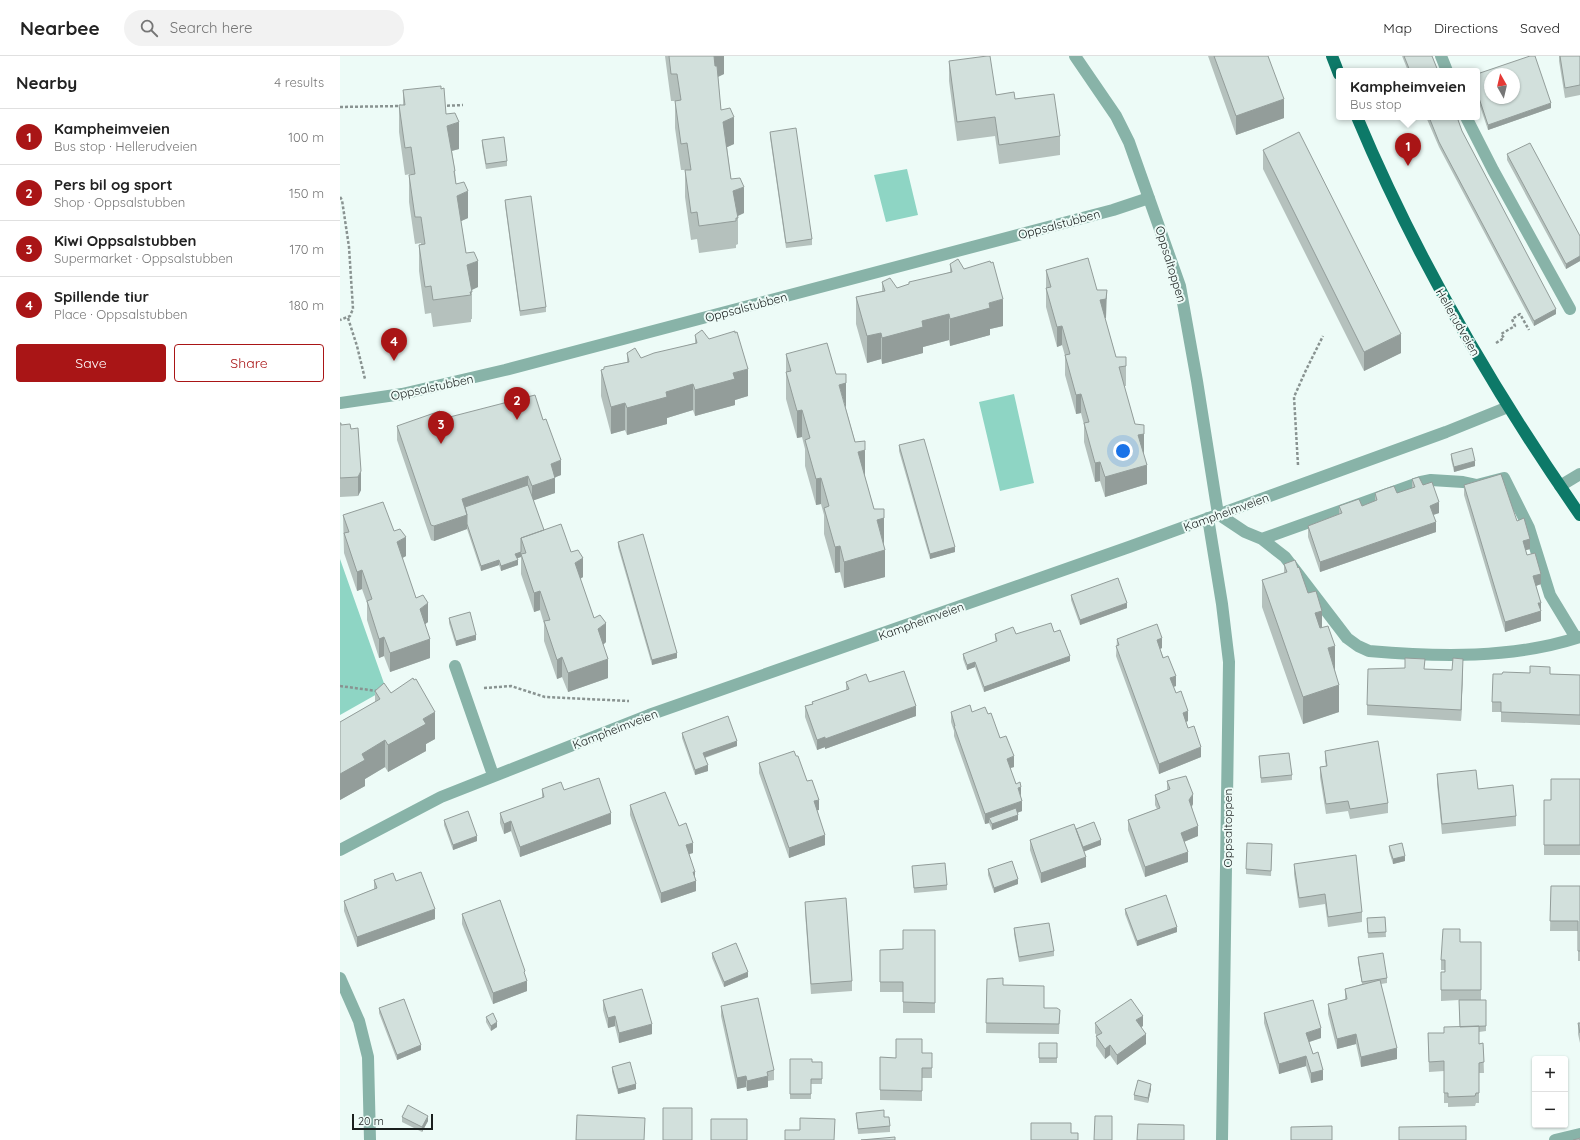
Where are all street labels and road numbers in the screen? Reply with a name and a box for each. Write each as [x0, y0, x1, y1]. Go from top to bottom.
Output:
street label: Oppsalstubben [1016, 206, 1102, 242]
street label: Oppsaltoppen [1152, 224, 1190, 304]
street label: Hellerudveien [1433, 285, 1483, 359]
street label: Oppsalstubben [703, 289, 789, 325]
street label: Oppsalstubben [389, 371, 475, 403]
street label: Kampheimveien [1181, 490, 1271, 534]
street label: Kampheimveien [876, 599, 966, 643]
street label: Kampheimveien [570, 706, 660, 752]
street label: Oppsaltoppen [1220, 789, 1235, 867]

